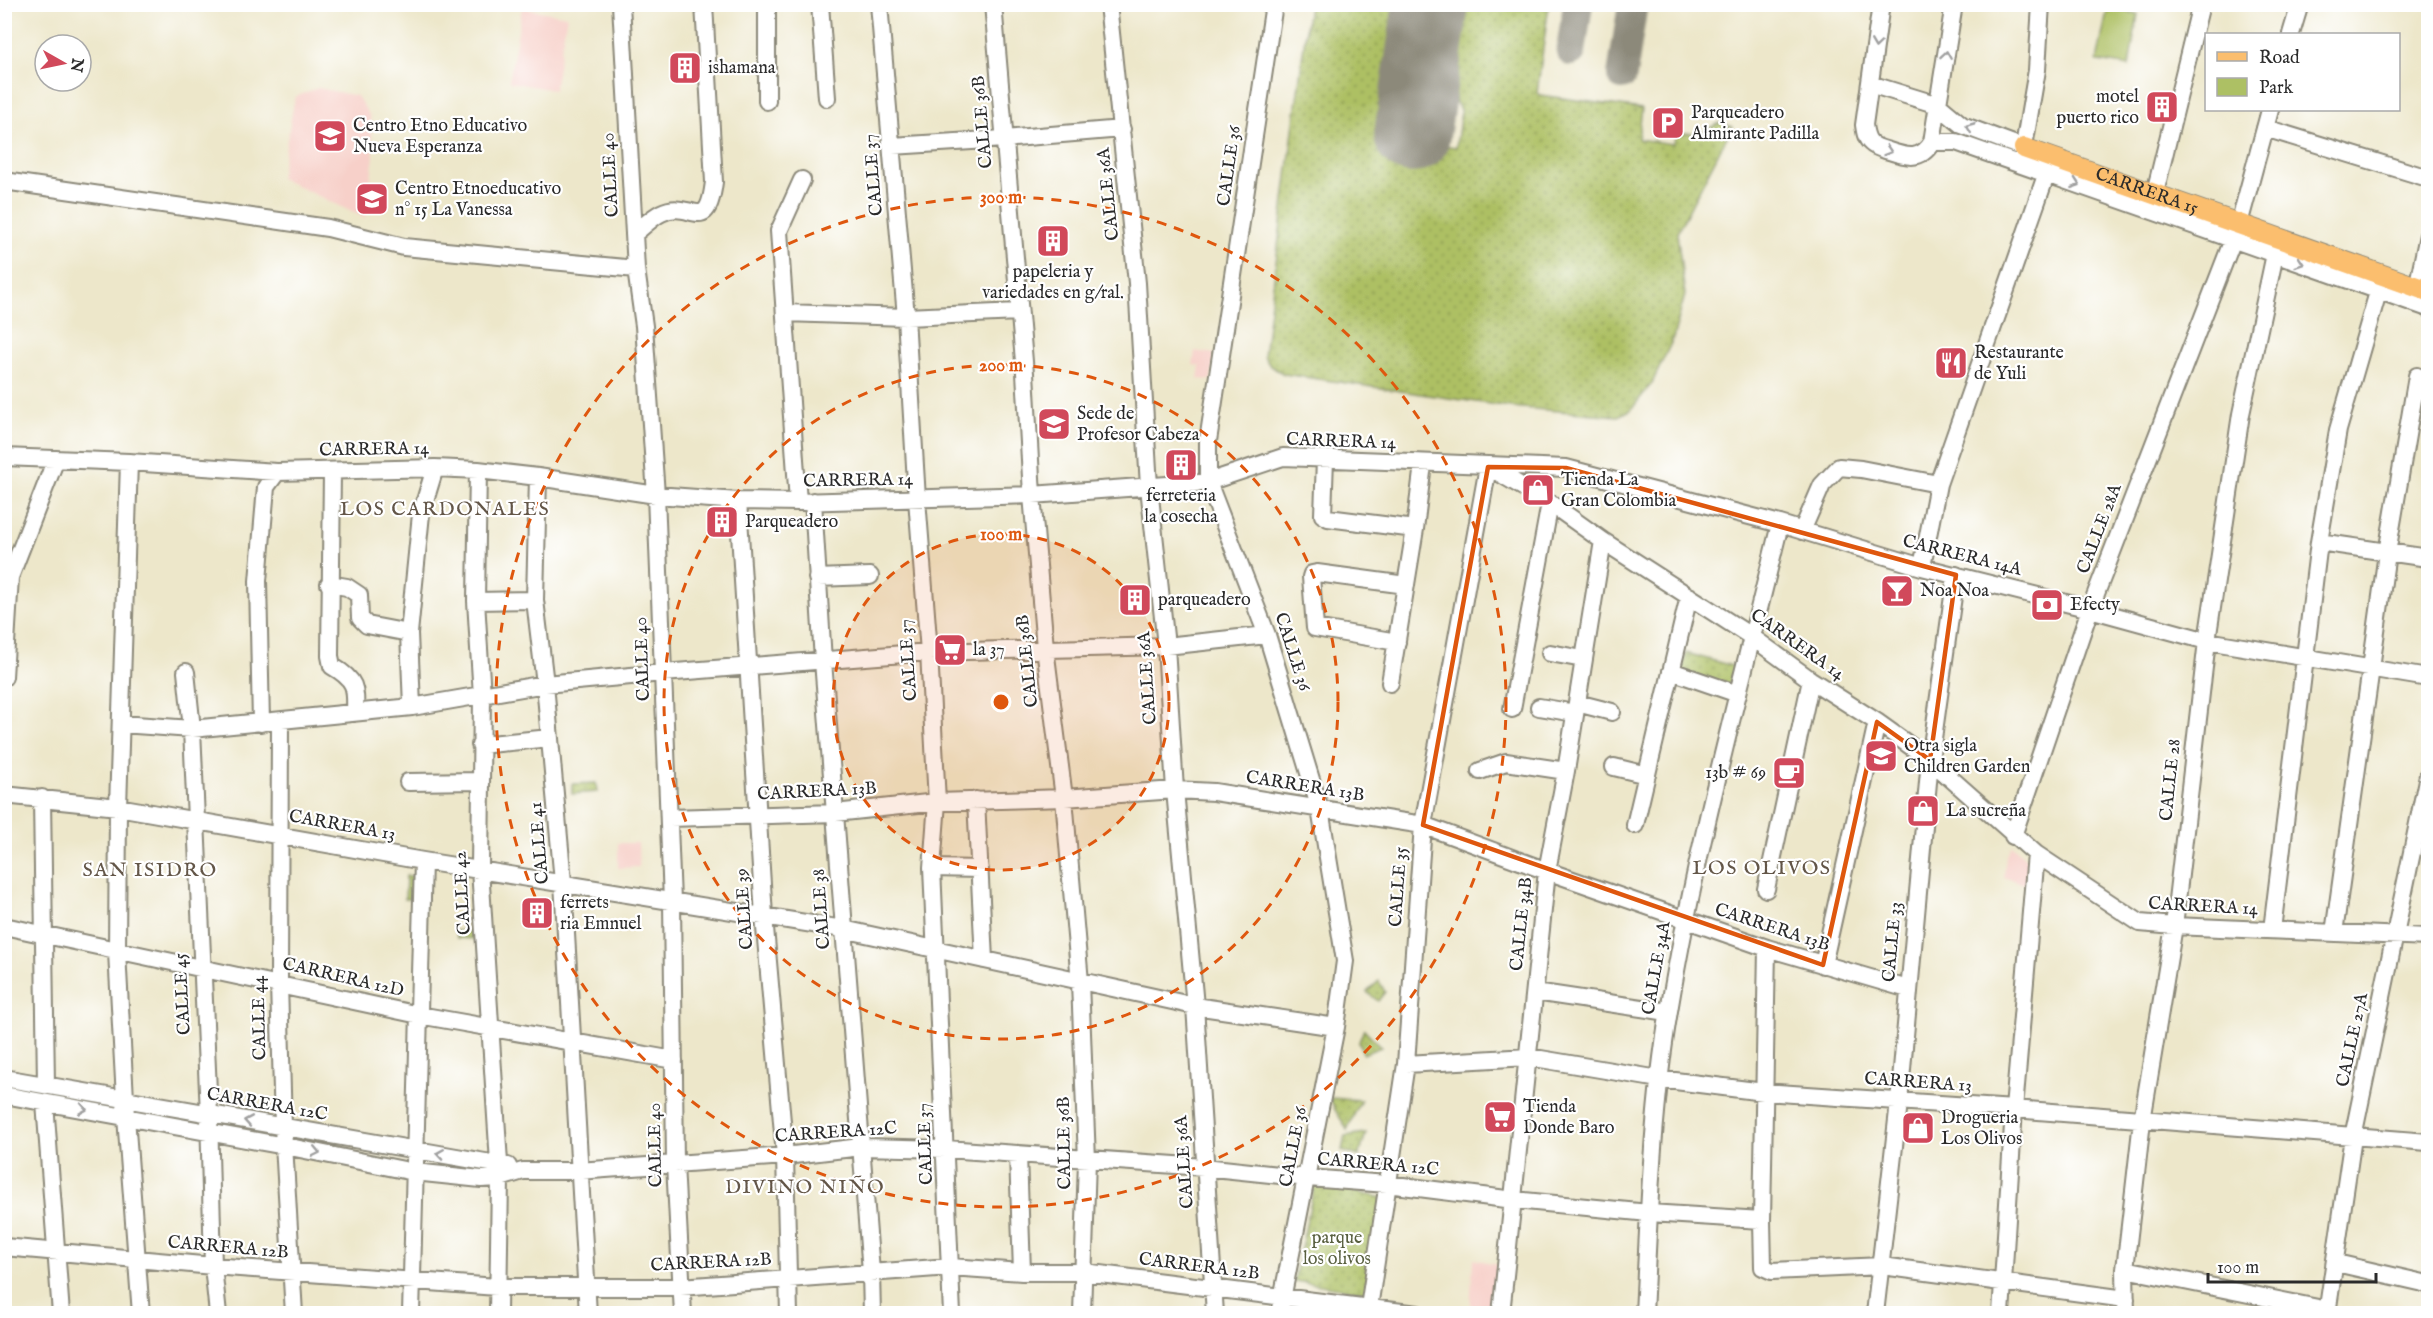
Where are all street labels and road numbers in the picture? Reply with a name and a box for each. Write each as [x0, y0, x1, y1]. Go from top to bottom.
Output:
street label: CALLE 36B [967, 75, 999, 169]
street label: CALLE 36 [1213, 124, 1247, 208]
street label: CALLE 40 [597, 132, 625, 218]
street label: CALLE 37 [859, 133, 889, 217]
street label: CALLE 36A [1093, 146, 1125, 242]
street label: CARRERA 15 [2092, 163, 2202, 220]
street label: CARRERA 14 [1286, 429, 1396, 455]
street label: CARRERA 14 [319, 438, 429, 462]
street label: CARRERA 14 [803, 469, 913, 493]
street label: CALLE 28A [2072, 480, 2128, 577]
street label: CARRERA 14A [1900, 530, 2025, 582]
street label: CARRERA 14 [1745, 604, 1849, 686]
street label: CALLE 36 [1269, 610, 1316, 695]
street label: CALLE 36B [1012, 613, 1044, 709]
street label: CALLE 40 [630, 616, 656, 702]
street label: CALLE 37 [895, 618, 923, 702]
street label: CALLE 36A [1133, 630, 1163, 725]
street label: CALLE 28 [2155, 738, 2187, 822]
street label: CARRERA 13B [1244, 766, 1366, 808]
street label: CARRERA 13B [757, 777, 877, 807]
street label: CALLE 41 [525, 801, 555, 885]
street label: CARRERA 13 [287, 805, 397, 847]
street label: CALLE 35 [1385, 846, 1413, 928]
street label: CALLE 42 [449, 850, 477, 936]
street label: CALLE 39 [731, 868, 759, 950]
street label: CALLE 38 [808, 868, 836, 950]
street label: CALLE 34B [1506, 876, 1538, 972]
street label: CARRERA 14 [2148, 893, 2259, 921]
street label: CARRERA 13B [1712, 899, 1833, 957]
street label: CALLE 33 [1878, 901, 1908, 983]
street label: CALLE 34A [1637, 919, 1677, 1017]
street label: CALLE 45 [169, 952, 197, 1036]
street label: CARRERA 12D [280, 953, 406, 1003]
street label: CALLE 44 [248, 975, 272, 1060]
street label: CALLE 27A [2332, 990, 2374, 1089]
street label: CARRERA 13 [1863, 1068, 1973, 1098]
street label: CARRERA 12C [205, 1083, 329, 1127]
street label: CALLE 36B [1053, 1096, 1077, 1190]
street label: CALLE 40 [644, 1103, 668, 1187]
street label: CALLE 37 [913, 1103, 939, 1185]
street label: CALLE 36 [1275, 1105, 1313, 1189]
street label: CALLE 36A [1170, 1114, 1200, 1209]
street label: CARRERA 12C [774, 1117, 898, 1149]
street label: CARRERA 12C [1316, 1148, 1440, 1182]
street label: CARRERA 12B [167, 1231, 290, 1265]
street label: CARRERA 12B [650, 1248, 772, 1278]
street label: CARRERA 12B [1137, 1248, 1261, 1286]

